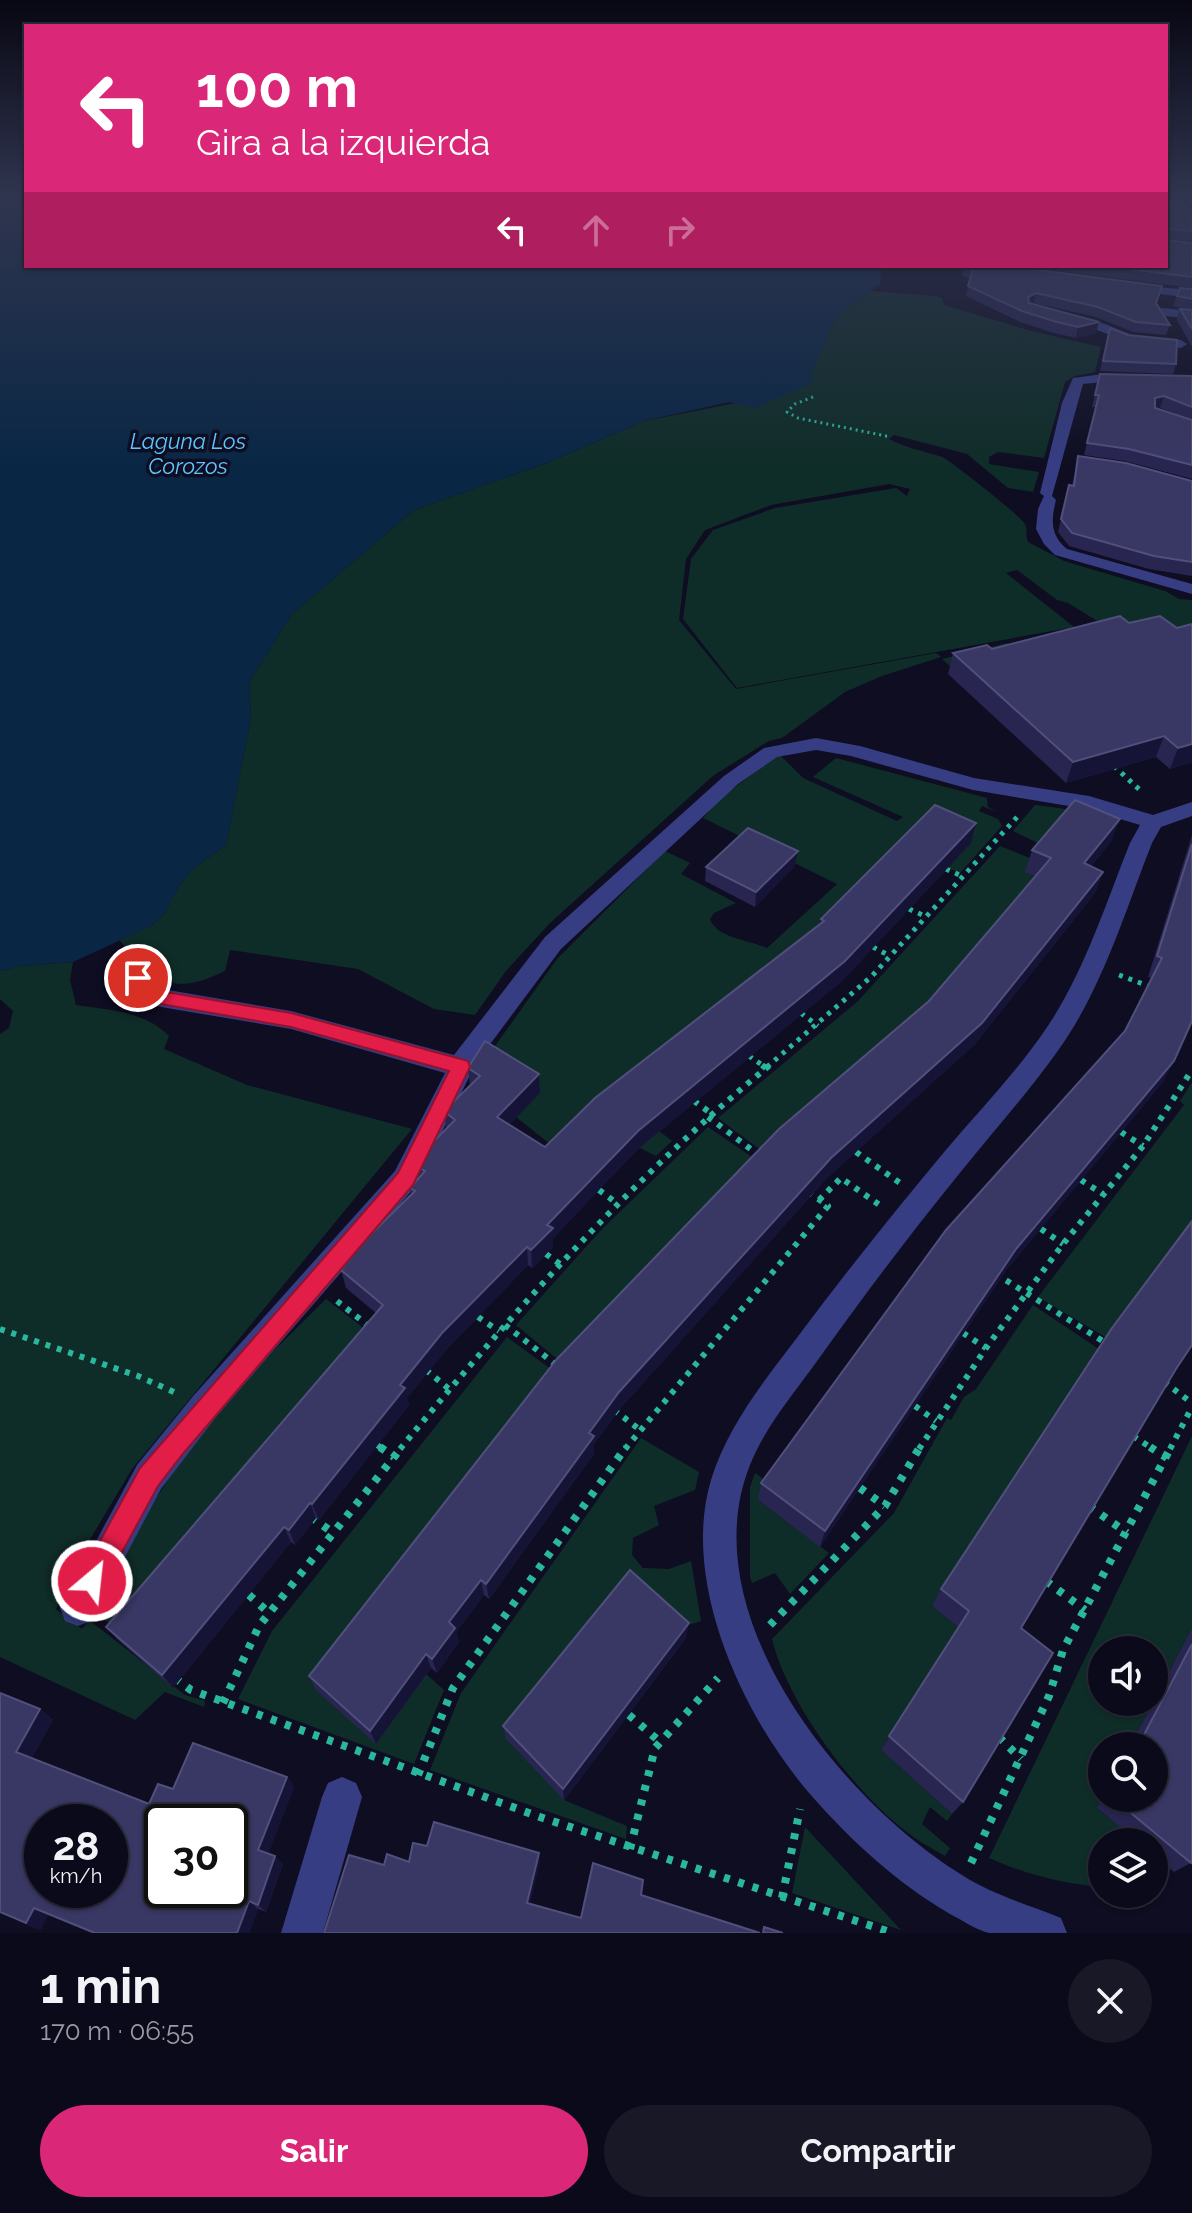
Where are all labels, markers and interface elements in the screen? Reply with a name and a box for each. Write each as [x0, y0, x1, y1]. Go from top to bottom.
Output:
text: 100 m [196, 54, 358, 120]
icon: left [64, 56, 168, 160]
text: Gira a la izquierda [196, 121, 490, 163]
icon: left [490, 208, 534, 252]
icon: ahead [574, 208, 618, 252]
icon: right [658, 208, 702, 252]
water label: Laguna Los Corozos [130, 428, 246, 479]
pin [104, 944, 172, 1012]
icon: arrive [116, 956, 160, 1000]
position arrow [50, 1539, 134, 1623]
map controls [1088, 1636, 1168, 1908]
button: sound [1088, 1636, 1168, 1716]
button: search [1088, 1732, 1168, 1812]
speed limit sign: 30 [144, 1804, 248, 1908]
text: 28 [53, 1822, 99, 1869]
button: layers [1088, 1828, 1168, 1908]
text: km/h [50, 1864, 102, 1888]
text: 1 min [40, 1958, 161, 2014]
button: close [1068, 1959, 1152, 2043]
text: 170 m · 06:55 [40, 2016, 194, 2046]
button: Salir [40, 2105, 588, 2197]
button: Compartir [604, 2105, 1152, 2197]

